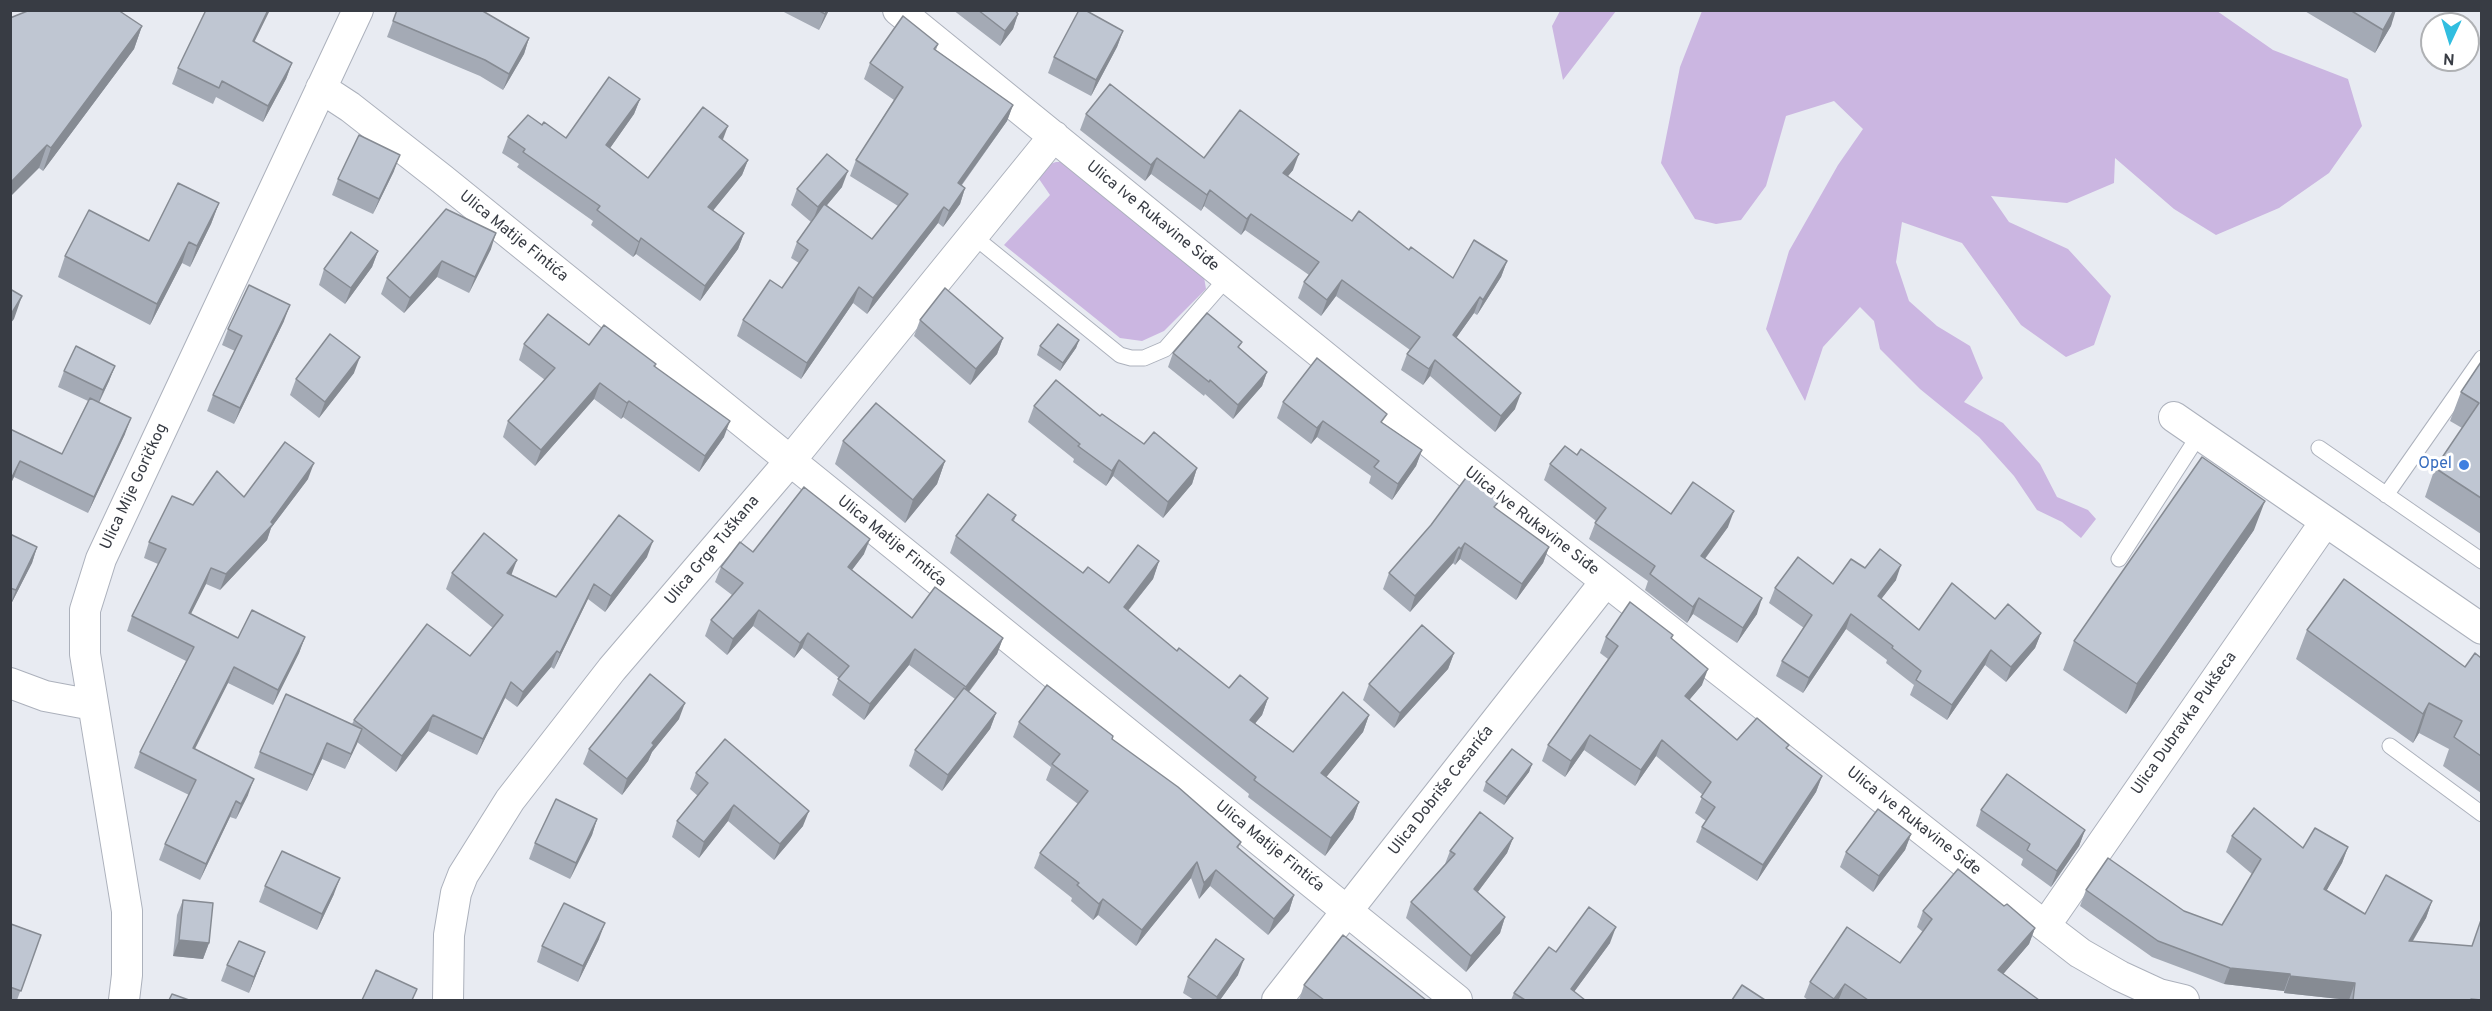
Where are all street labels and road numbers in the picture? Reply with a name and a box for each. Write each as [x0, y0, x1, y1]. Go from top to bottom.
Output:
street label: Ulica Ive Rukavine Siđe [1082, 158, 1222, 276]
street label: Ulica Matije Fintića [455, 187, 571, 287]
street label: Ulica Mije Goričkog [97, 421, 173, 553]
street label: Ulica Ive Rukavine Siđe [1460, 464, 1602, 580]
street label: Ulica Grge Tuškana [662, 492, 764, 610]
street label: Ulica Matije Fintića [833, 492, 949, 592]
street label: Ulica Dubravka Pukšeca [2128, 649, 2242, 799]
street label: Ulica Dobriše Cesarića [1385, 722, 1499, 860]
street label: Ulica Ive Rukavine Siđe [1842, 764, 1984, 880]
street label: Ulica Matije Fintića [1211, 797, 1327, 897]

